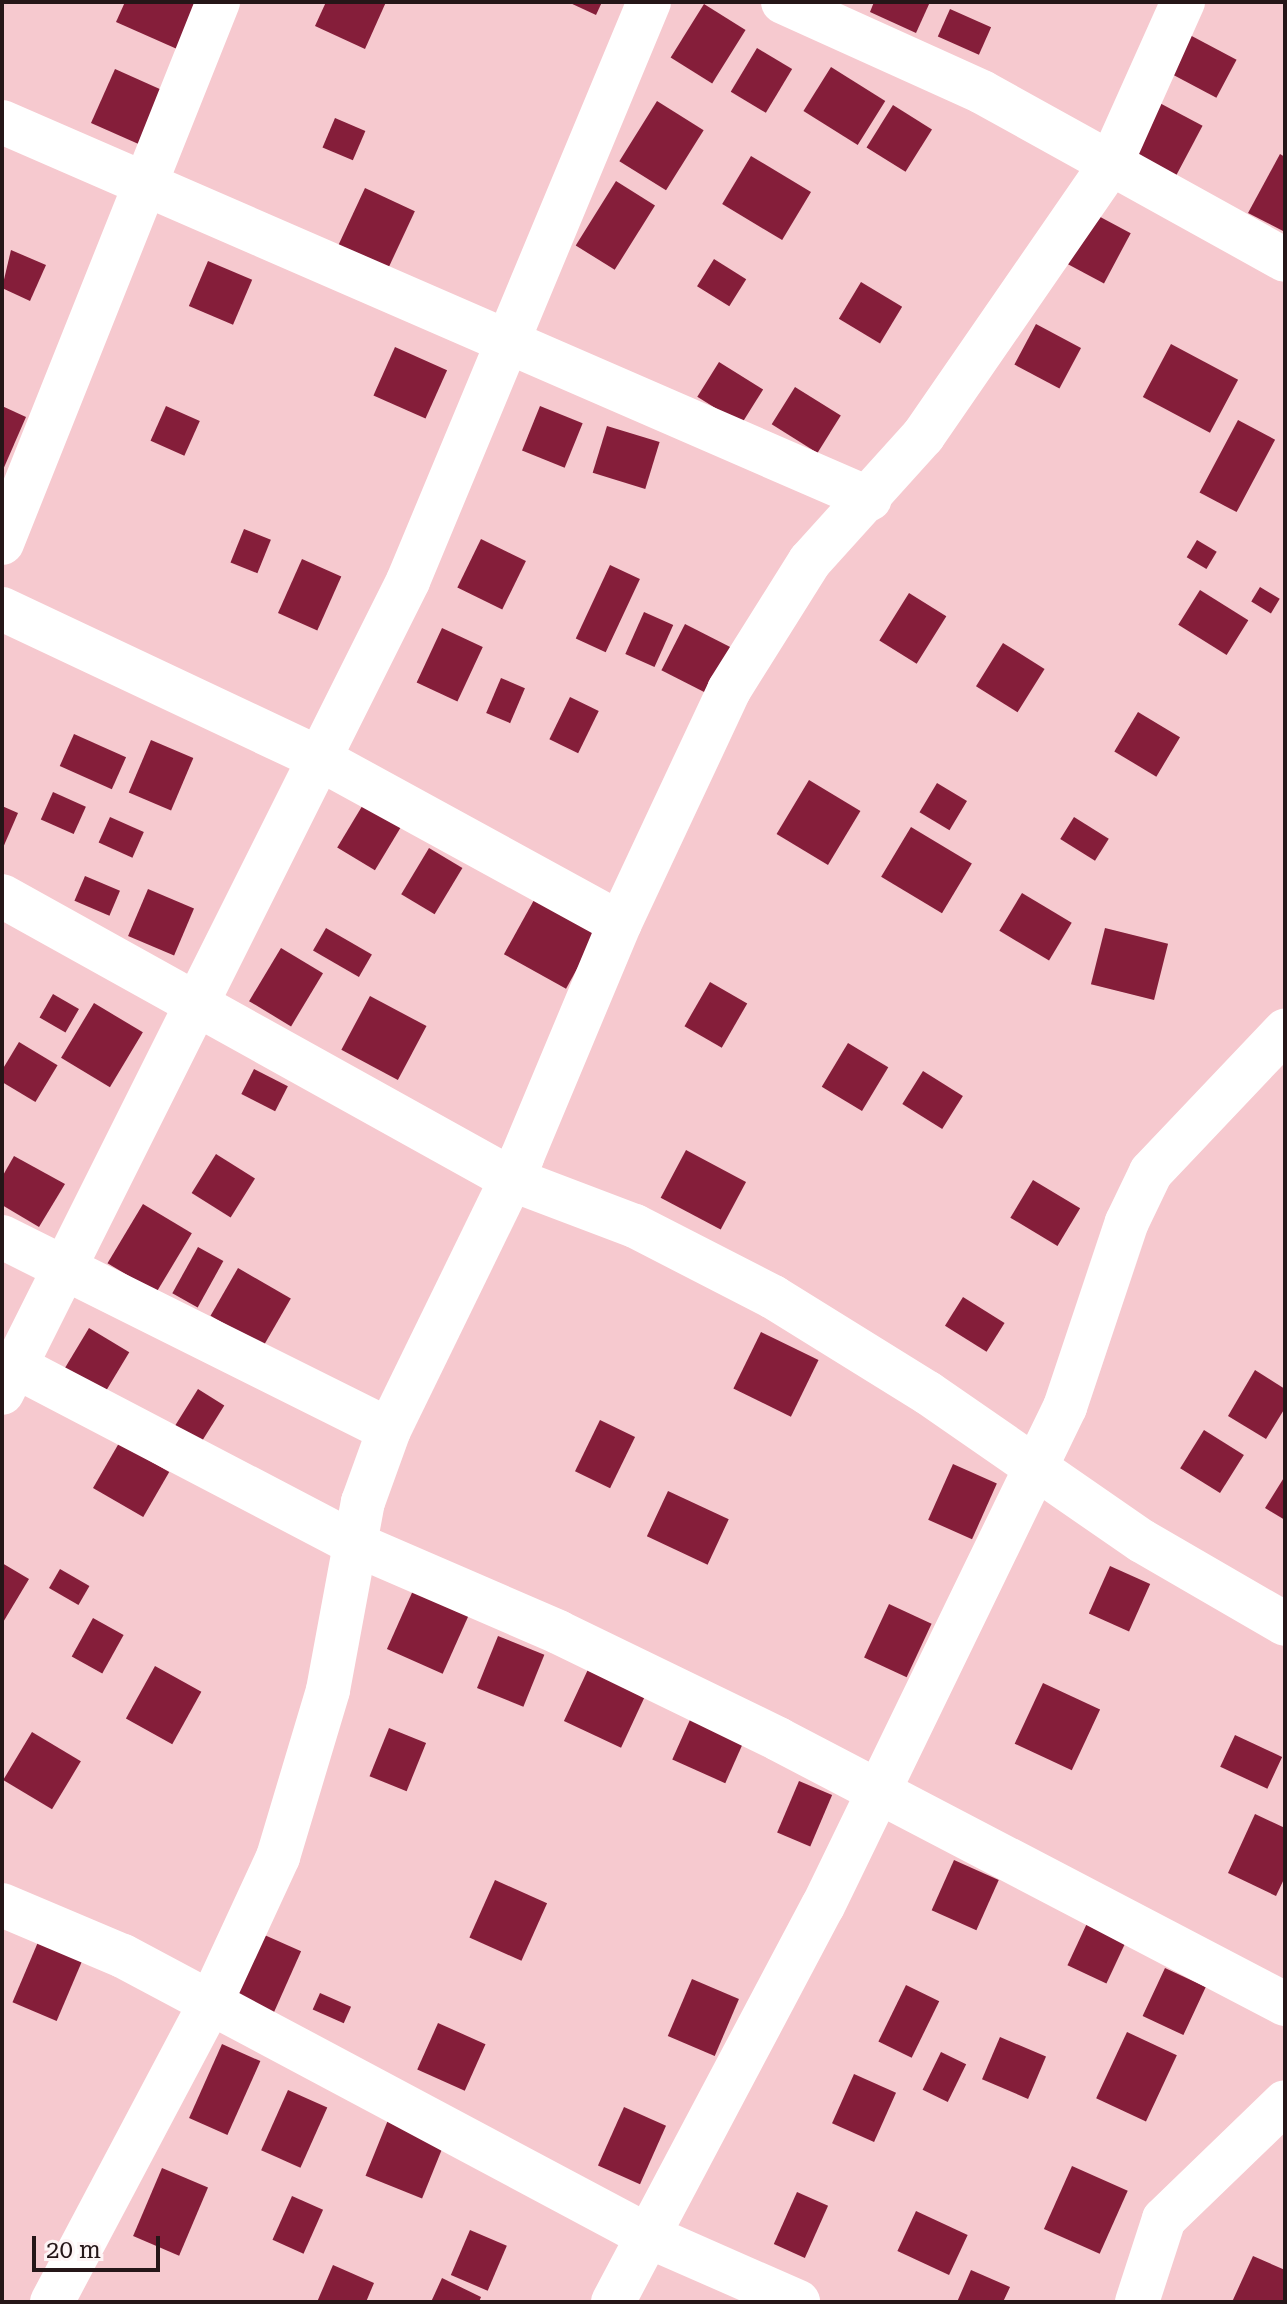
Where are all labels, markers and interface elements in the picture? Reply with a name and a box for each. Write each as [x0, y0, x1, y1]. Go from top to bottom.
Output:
scale bar [36, 2220, 164, 2270]
text: 20 m [46, 2236, 101, 2264]

